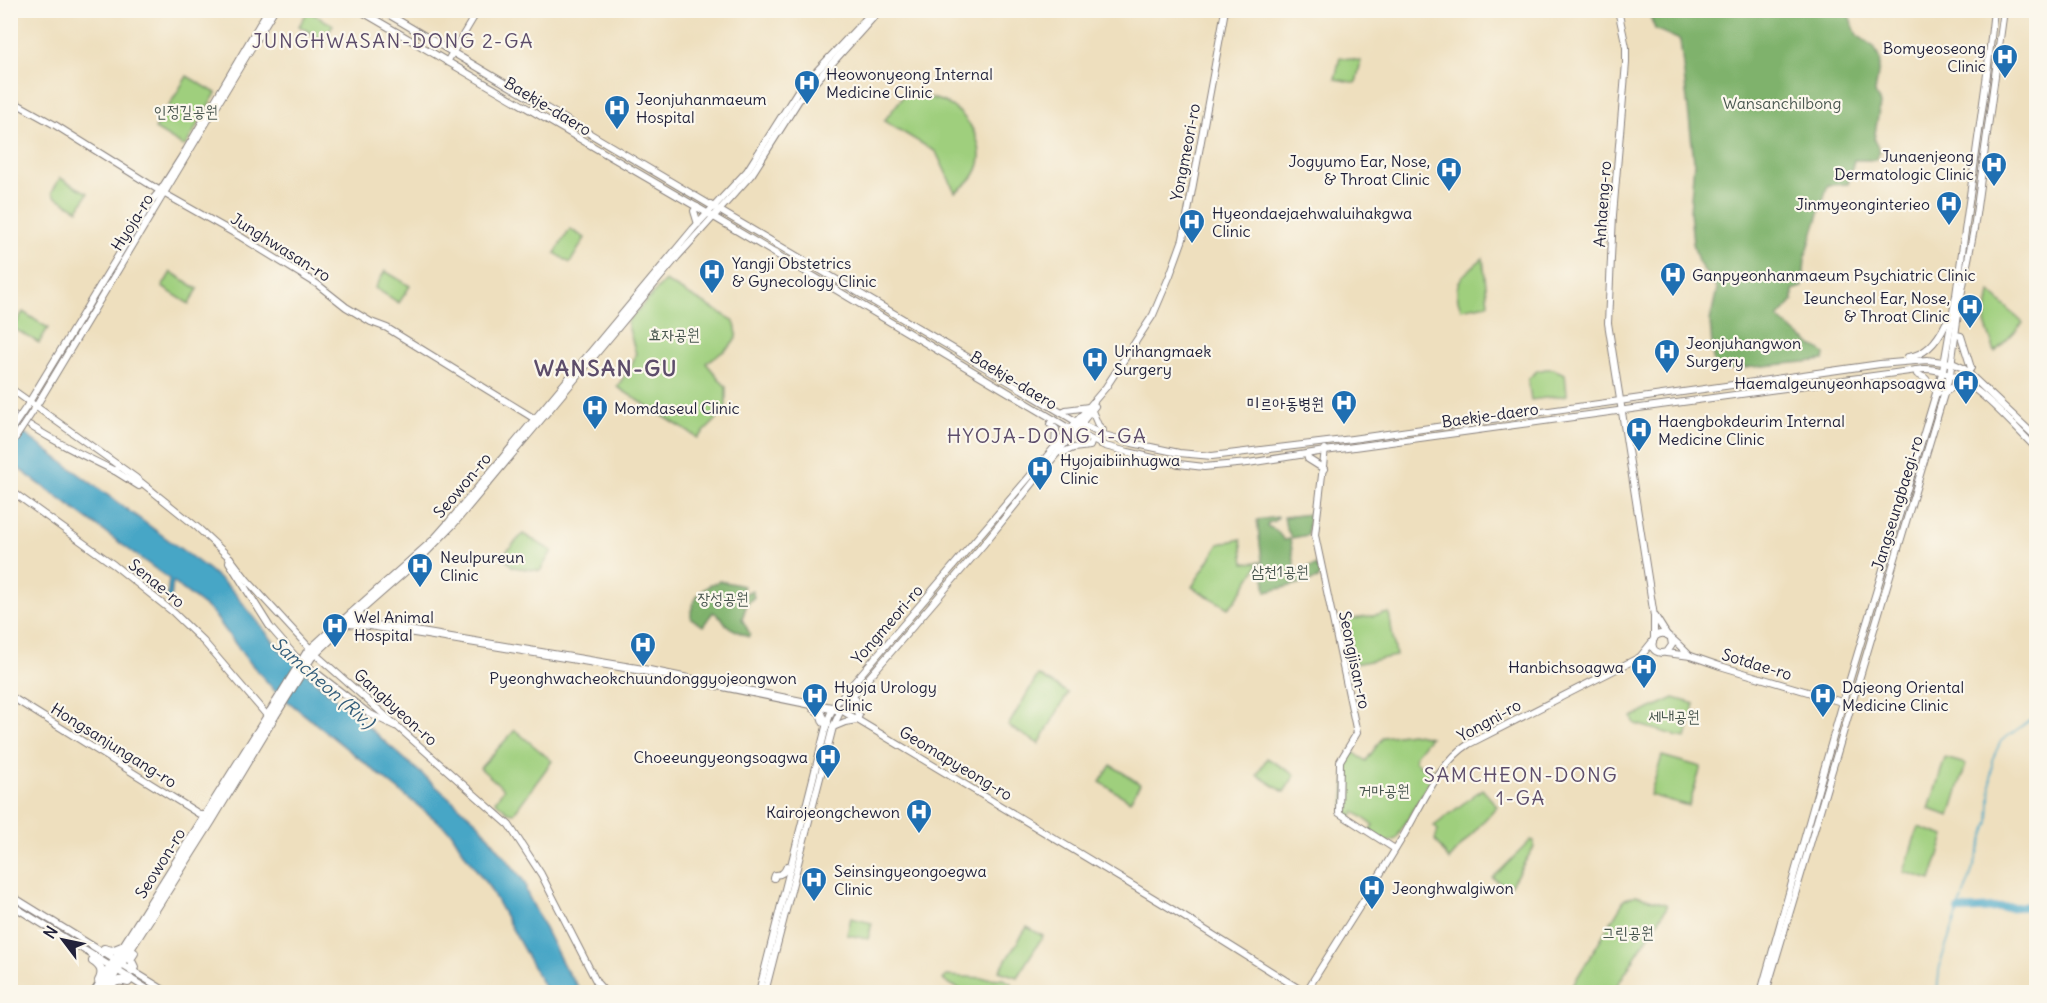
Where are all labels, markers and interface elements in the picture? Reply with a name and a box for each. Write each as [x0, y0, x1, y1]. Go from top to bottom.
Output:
district label: JUNGHWASAN-DONG 2-GA [252, 28, 534, 53]
place label: Bomyeoseong Clinic [1883, 38, 1986, 76]
hospital icon: Bomyeoseong Clinic [1990, 42, 2020, 80]
place label: Heowonyeong Internal Medicine Clinic [826, 64, 993, 102]
hospital icon: Heowonyeong Internal Medicine Clinic [792, 68, 822, 106]
street label: Baekje-daero [501, 72, 595, 140]
place label: Jeonjuhanmaeum Hospital [636, 89, 767, 127]
hospital icon: Jeonjuhanmaeum Hospital [602, 93, 632, 131]
park label: Wansanchilbong [1723, 93, 1841, 113]
park label: 인정길공원 [154, 101, 218, 121]
street label: Yongmeori-ro [1166, 102, 1204, 202]
place label: Junaenjeong Dermatologic Clinic [1834, 146, 1974, 184]
hospital icon: Junaenjeong Dermatologic Clinic [1979, 150, 2009, 188]
place label: Jogyumo Ear, Nose, & Throat Clinic [1288, 151, 1430, 189]
hospital icon: Jogyumo Ear, Nose, & Throat Clinic [1434, 155, 1464, 193]
street label: Anhaeng-ro [1589, 160, 1615, 248]
hospital icon: Jinmyeonginterieo [1934, 189, 1964, 227]
street label: Hyoja-ro [107, 190, 157, 254]
place label: Jinmyeonginterieo [1796, 194, 1930, 214]
place label: Hyeondaejaehwaluihakgwa Clinic [1212, 203, 1412, 241]
hospital icon: Hyeondaejaehwaluihakgwa Clinic [1177, 207, 1207, 245]
street label: Junghwasan-ro [227, 208, 335, 286]
place label: Yangji Obstetrics & Gynecology Clinic [732, 253, 877, 291]
hospital icon: Yangji Obstetrics & Gynecology Clinic [697, 257, 727, 295]
hospital icon: Ganpyeonhanmaeum Psychiatric Clinic [1658, 260, 1688, 298]
place label: Ganpyeonhanmaeum Psychiatric Clinic [1692, 265, 1976, 285]
place label: Ieuncheol Ear, Nose, & Throat Clinic [1804, 288, 1950, 326]
hospital icon: Ieuncheol Ear, Nose, & Throat Clinic [1955, 292, 1985, 330]
park label: 효자공원 [648, 324, 700, 344]
place label: Jeonjuhangwon Surgery [1686, 333, 1801, 371]
hospital icon: Jeonjuhangwon Surgery [1652, 337, 1682, 375]
place label: Urihangmaek Surgery [1114, 341, 1211, 379]
hospital icon: Urihangmaek Surgery [1080, 345, 1110, 383]
street label: Baekje-daero [967, 346, 1061, 414]
district label: WANSAN-GU [534, 354, 678, 382]
hospital icon: Haemalgeunyeonhapsoagwa [1951, 368, 1981, 406]
place label: Haemalgeunyeonhapsoagwa [1735, 373, 1946, 393]
hospital icon: 미르아동병원 [1329, 388, 1359, 426]
hospital icon: Momdaseul Clinic [580, 393, 610, 431]
place label: 미르아동병원 [1247, 393, 1324, 413]
place label: Momdaseul Clinic [614, 398, 740, 418]
street label: Baekje-daero [1440, 398, 1540, 432]
place label: Haengbokdeurim Internal Medicine Clinic [1658, 411, 1845, 449]
hospital icon: Haengbokdeurim Internal Medicine Clinic [1624, 415, 1654, 453]
district label: HYOJA-DONG 1-GA [947, 423, 1147, 448]
street label: Jangseungbaegi-ro [1867, 433, 1927, 573]
street label: Seowon-ro [429, 448, 495, 522]
place label: Hyojaibiinhugwa Clinic [1060, 450, 1180, 488]
hospital icon: Hyojaibiinhugwa Clinic [1025, 454, 1055, 492]
place label: Neulpureun Clinic [440, 547, 524, 585]
hospital icon: Neulpureun Clinic [405, 551, 435, 589]
street label: Senae-ro [125, 554, 189, 612]
park label: 삼천1공원 [1251, 561, 1309, 581]
street label: Yongmeori-ro [847, 580, 927, 668]
park label: 장성공원 [697, 588, 749, 608]
place label: Wel Animal Hospital [354, 607, 434, 645]
street label: Seongjisan-ro [1335, 609, 1375, 711]
hospital icon: Wel Animal Hospital [320, 611, 350, 649]
hospital icon: Pyeonghwacheokchuundonggyojeongwon [628, 630, 658, 668]
water label: Samcheon (Riv.) [267, 632, 381, 734]
street label: Sotdae-ro [1719, 644, 1795, 684]
hospital icon: Hanbichsoagwa [1629, 652, 1659, 690]
place label: Hanbichsoagwa [1508, 657, 1624, 677]
street label: Gangbyeon-ro [350, 664, 442, 750]
place label: Pyeonghwacheokchuundonggyojeongwon [489, 668, 797, 688]
place label: Hyoja Urology Clinic [834, 677, 937, 715]
place label: Dajeong Oriental Medicine Clinic [1842, 677, 1964, 715]
hospital icon: Hyoja Urology Clinic [800, 681, 830, 719]
hospital icon: Dajeong Oriental Medicine Clinic [1808, 681, 1838, 719]
street label: Yongni-ro [1454, 694, 1524, 746]
street label: Hongsanjungang-ro [47, 698, 181, 792]
park label: 세내공원 [1648, 706, 1700, 726]
street label: Geomapyeong-ro [896, 721, 1016, 805]
hospital icon: Choeeungyeongsoagwa [813, 742, 843, 780]
place label: Choeeungyeongsoagwa [634, 747, 808, 767]
district label: SAMCHEON-DONG 1-GA [1424, 762, 1618, 810]
park label: 거마공원 [1358, 780, 1410, 800]
hospital icon: Kairojeongchewon [904, 797, 934, 835]
place label: Kairojeongchewon [766, 802, 900, 822]
street label: Seowon-ro [131, 824, 189, 902]
place label: Seinsingyeongoegwa Clinic [834, 861, 987, 899]
hospital icon: Seinsingyeongoegwa Clinic [799, 865, 829, 903]
hospital icon: Jeonghwalgiwon [1357, 873, 1387, 911]
place label: Jeonghwalgiwon [1392, 878, 1514, 898]
north arrow [33, 910, 93, 970]
text: N [39, 922, 62, 942]
park label: 그린공원 [1602, 922, 1654, 942]

